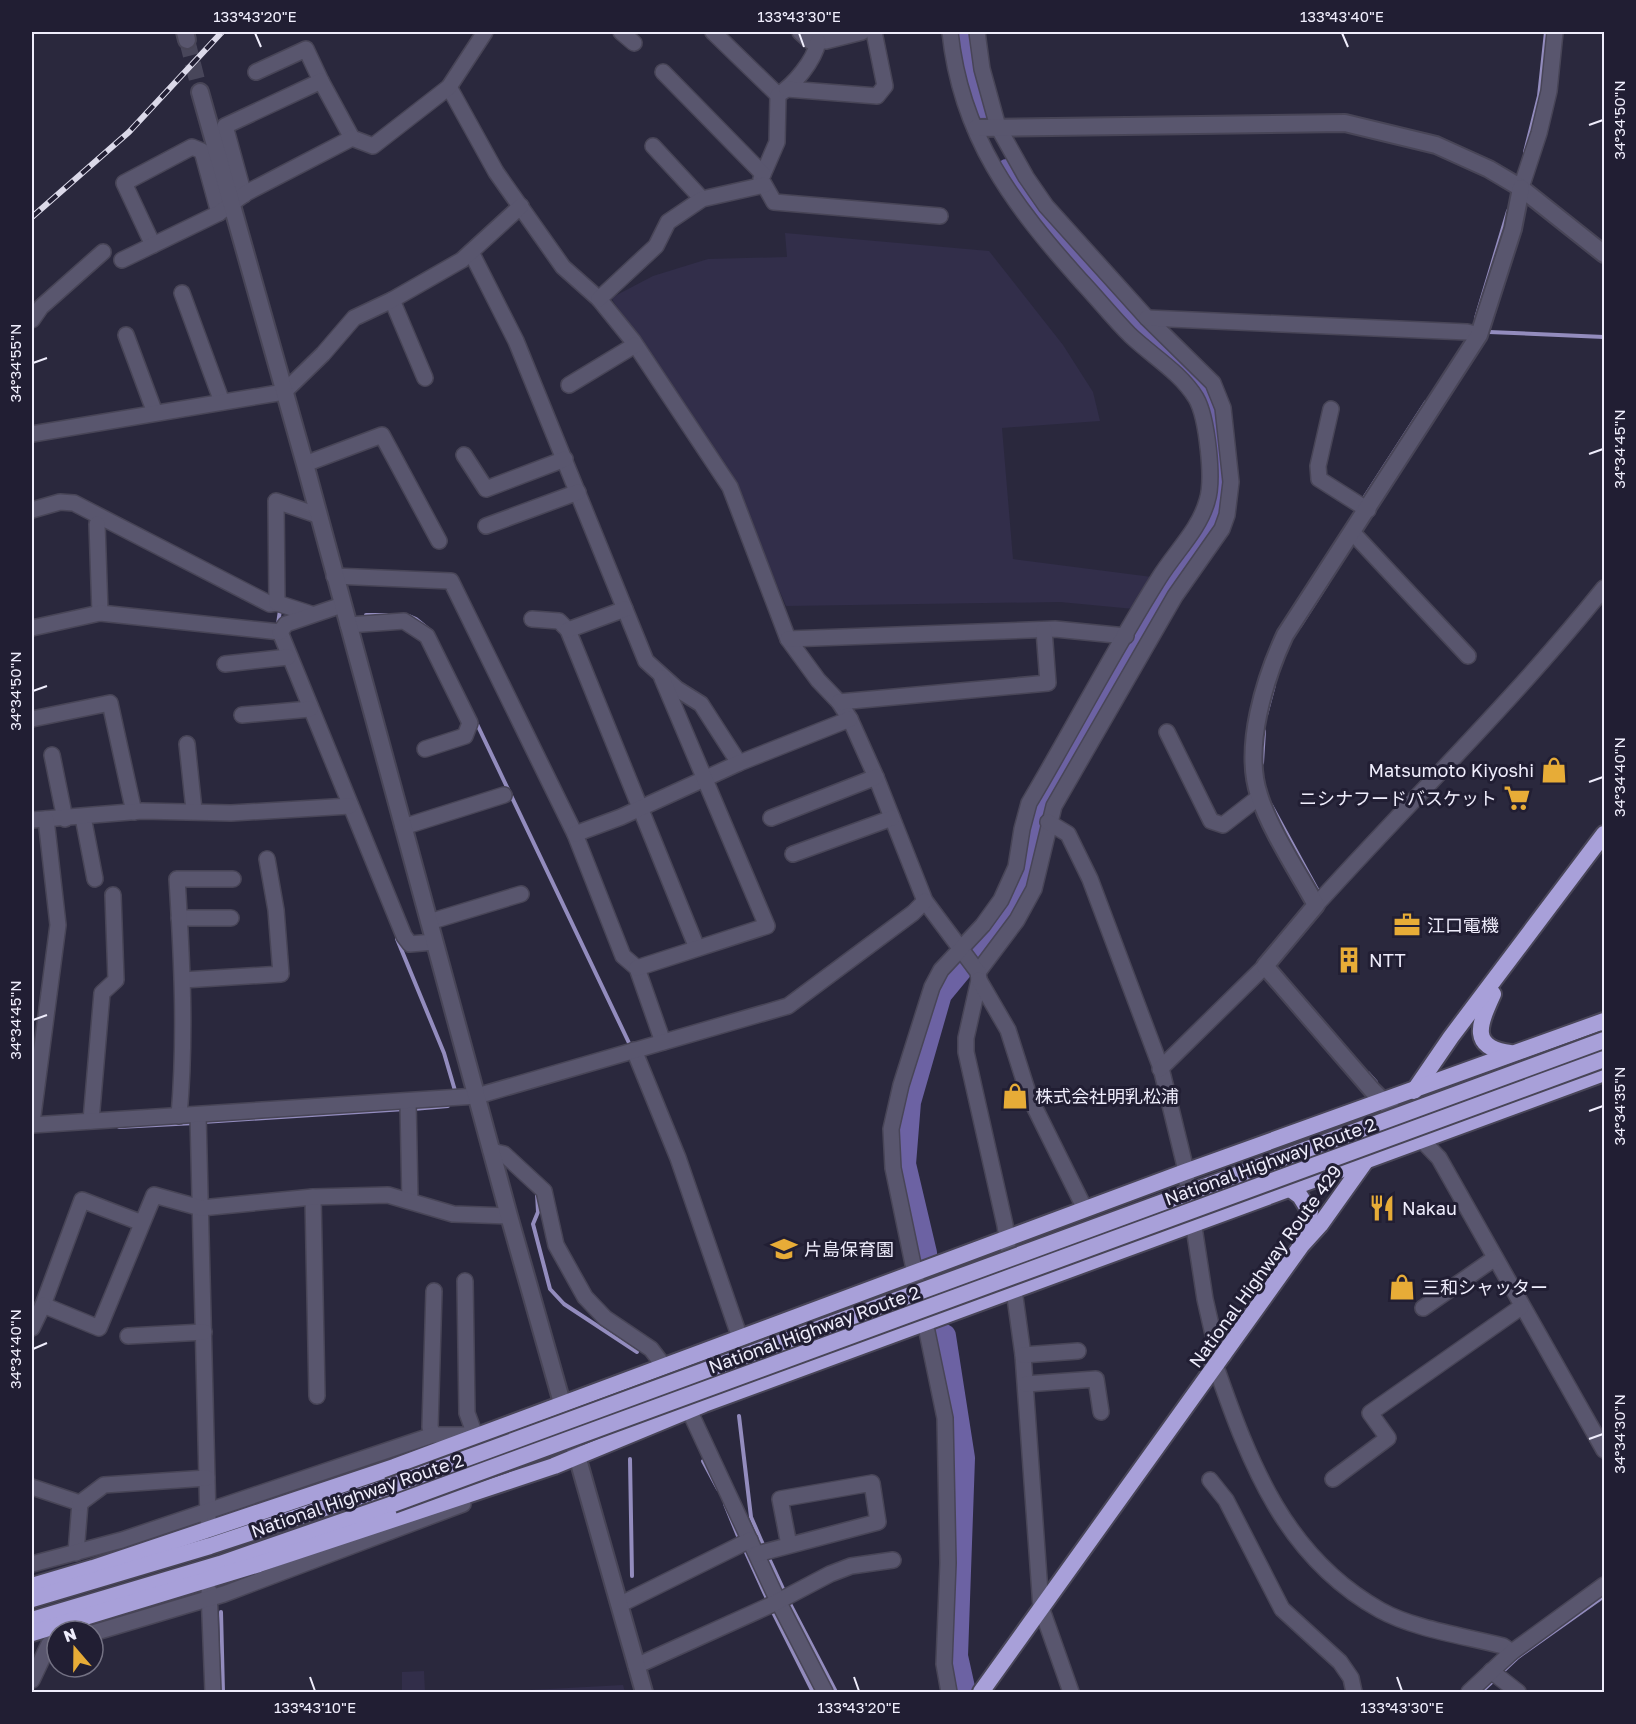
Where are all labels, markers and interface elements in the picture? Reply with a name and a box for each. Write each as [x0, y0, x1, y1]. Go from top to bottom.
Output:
text: 133°43'20"E [213, 7, 297, 25]
text: 133°43'30"E [757, 7, 841, 25]
text: 133°43'40"E [1300, 7, 1384, 25]
text: 34°34'50"N [1610, 80, 1628, 160]
text: 34°34'55"N [6, 324, 24, 402]
text: 34°34'45"N [1610, 409, 1628, 489]
text: 34°34'50"N [6, 651, 24, 731]
text: 34°34'40"N [1610, 737, 1628, 817]
shop icon: Matsumoto Kiyoshi [1539, 755, 1569, 785]
place label: Matsumoto Kiyoshi [1368, 759, 1534, 781]
supermarket icon: ニシナフードバスケット [1502, 783, 1532, 813]
place label: ニシナフードバスケット [1299, 787, 1497, 809]
office icon: 江口電機 [1392, 910, 1422, 940]
place label: 江口電機 [1427, 914, 1499, 936]
building icon: NTT [1334, 945, 1364, 975]
place label: NTT [1369, 949, 1406, 971]
text: 34°34'45"N [6, 980, 24, 1060]
text: 34°34'35"N [1610, 1067, 1628, 1145]
shop icon: 株式会社明乳松浦 [1000, 1081, 1030, 1111]
place label: 株式会社明乳松浦 [1035, 1085, 1179, 1107]
street label: National Highway Route 2 [1161, 1112, 1379, 1210]
street label: National Highway Route 429 [1184, 1160, 1346, 1372]
restaurant icon: Nakau [1367, 1193, 1397, 1223]
place label: Nakau [1402, 1197, 1457, 1219]
school or university icon: 片島保育園 [769, 1234, 799, 1264]
place label: 片島保育園 [804, 1238, 894, 1260]
shop icon: 三和シャッター [1387, 1272, 1417, 1302]
place label: 三和シャッター [1422, 1276, 1548, 1298]
street label: National Highway Route 2 [705, 1280, 923, 1378]
text: 34°34'40"N [6, 1309, 24, 1389]
text: 34°34'30"N [1610, 1394, 1628, 1474]
street label: National Highway Route 2 [248, 1448, 466, 1542]
north arrow [45, 1619, 105, 1679]
text: N [61, 1623, 79, 1646]
text: 133°43'10"E [274, 1698, 356, 1716]
text: 133°43'20"E [817, 1698, 901, 1716]
text: 133°43'30"E [1360, 1698, 1444, 1716]

